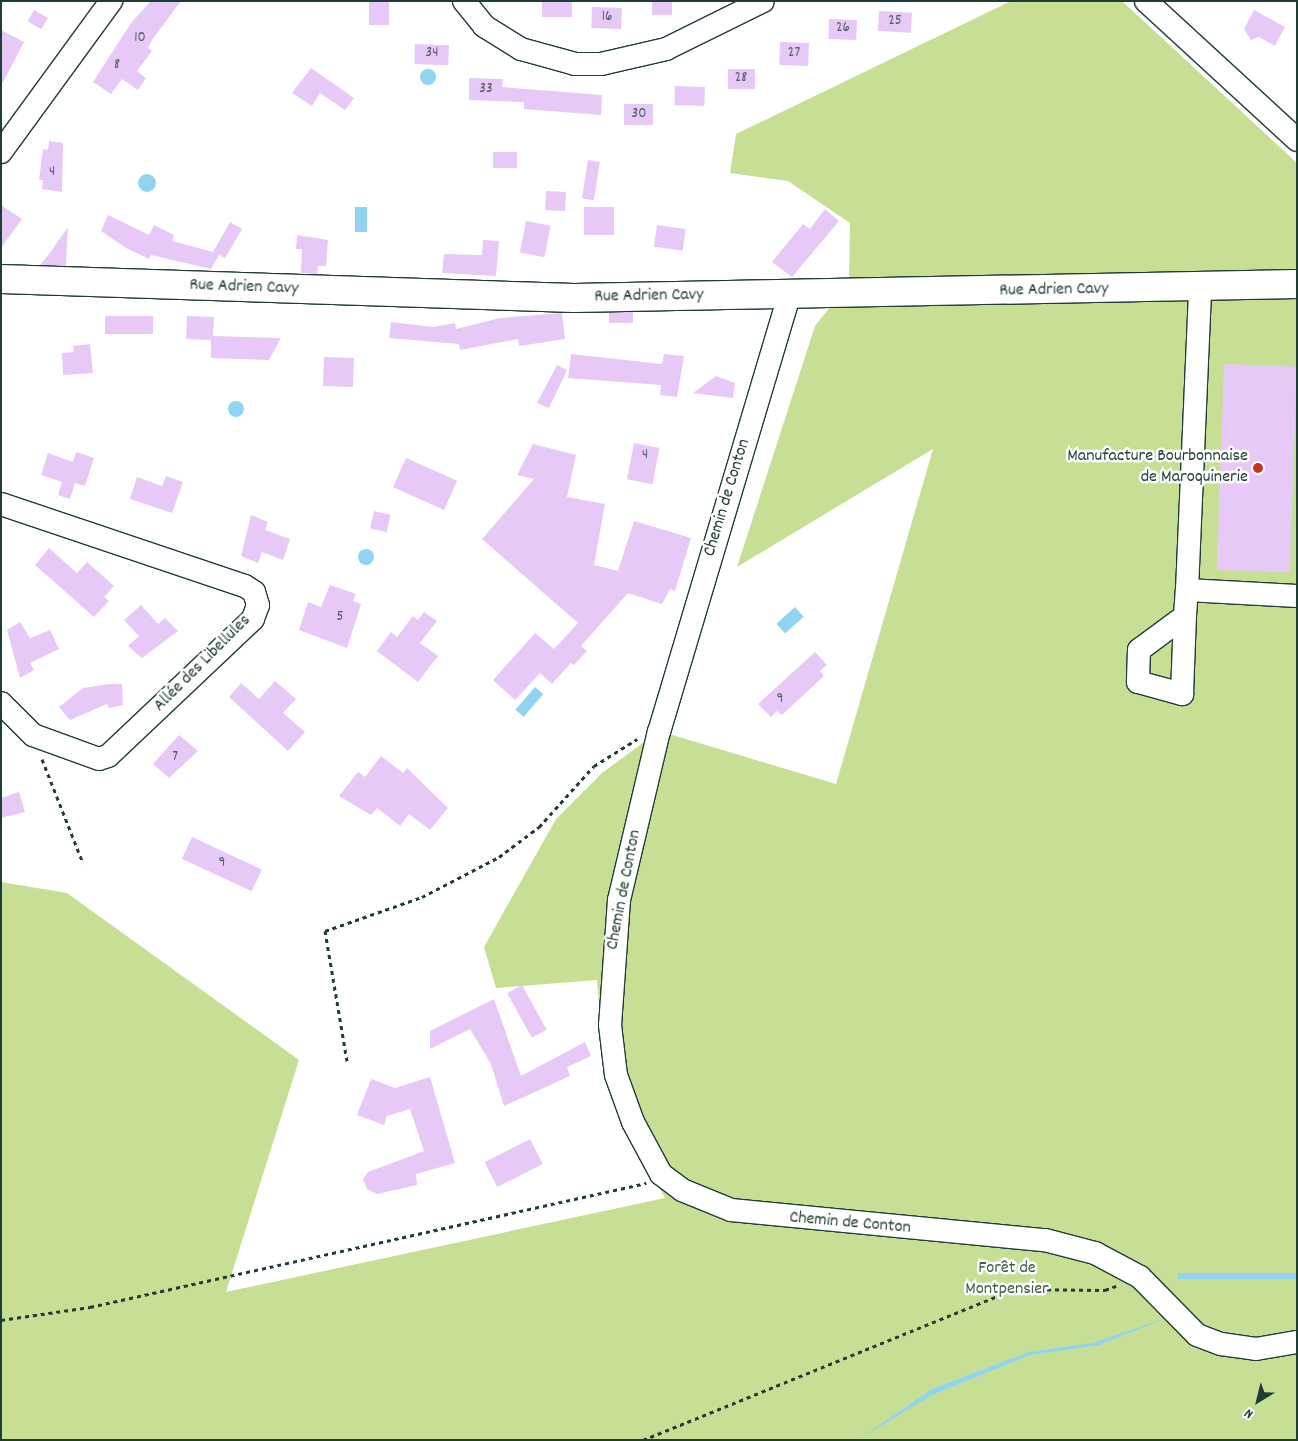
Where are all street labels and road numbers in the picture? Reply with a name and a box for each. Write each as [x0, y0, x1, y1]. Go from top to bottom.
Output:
street label: Rue Adrien Cavy [189, 275, 299, 301]
street label: Rue Adrien Cavy [999, 279, 1109, 303]
street label: Rue Adrien Cavy [594, 285, 704, 309]
street label: Chemin de Conton [700, 437, 756, 559]
street label: Allée des Libellules [150, 611, 256, 717]
street label: Chemin de Conton [603, 828, 647, 952]
street label: Chemin de Conton [788, 1208, 912, 1240]

